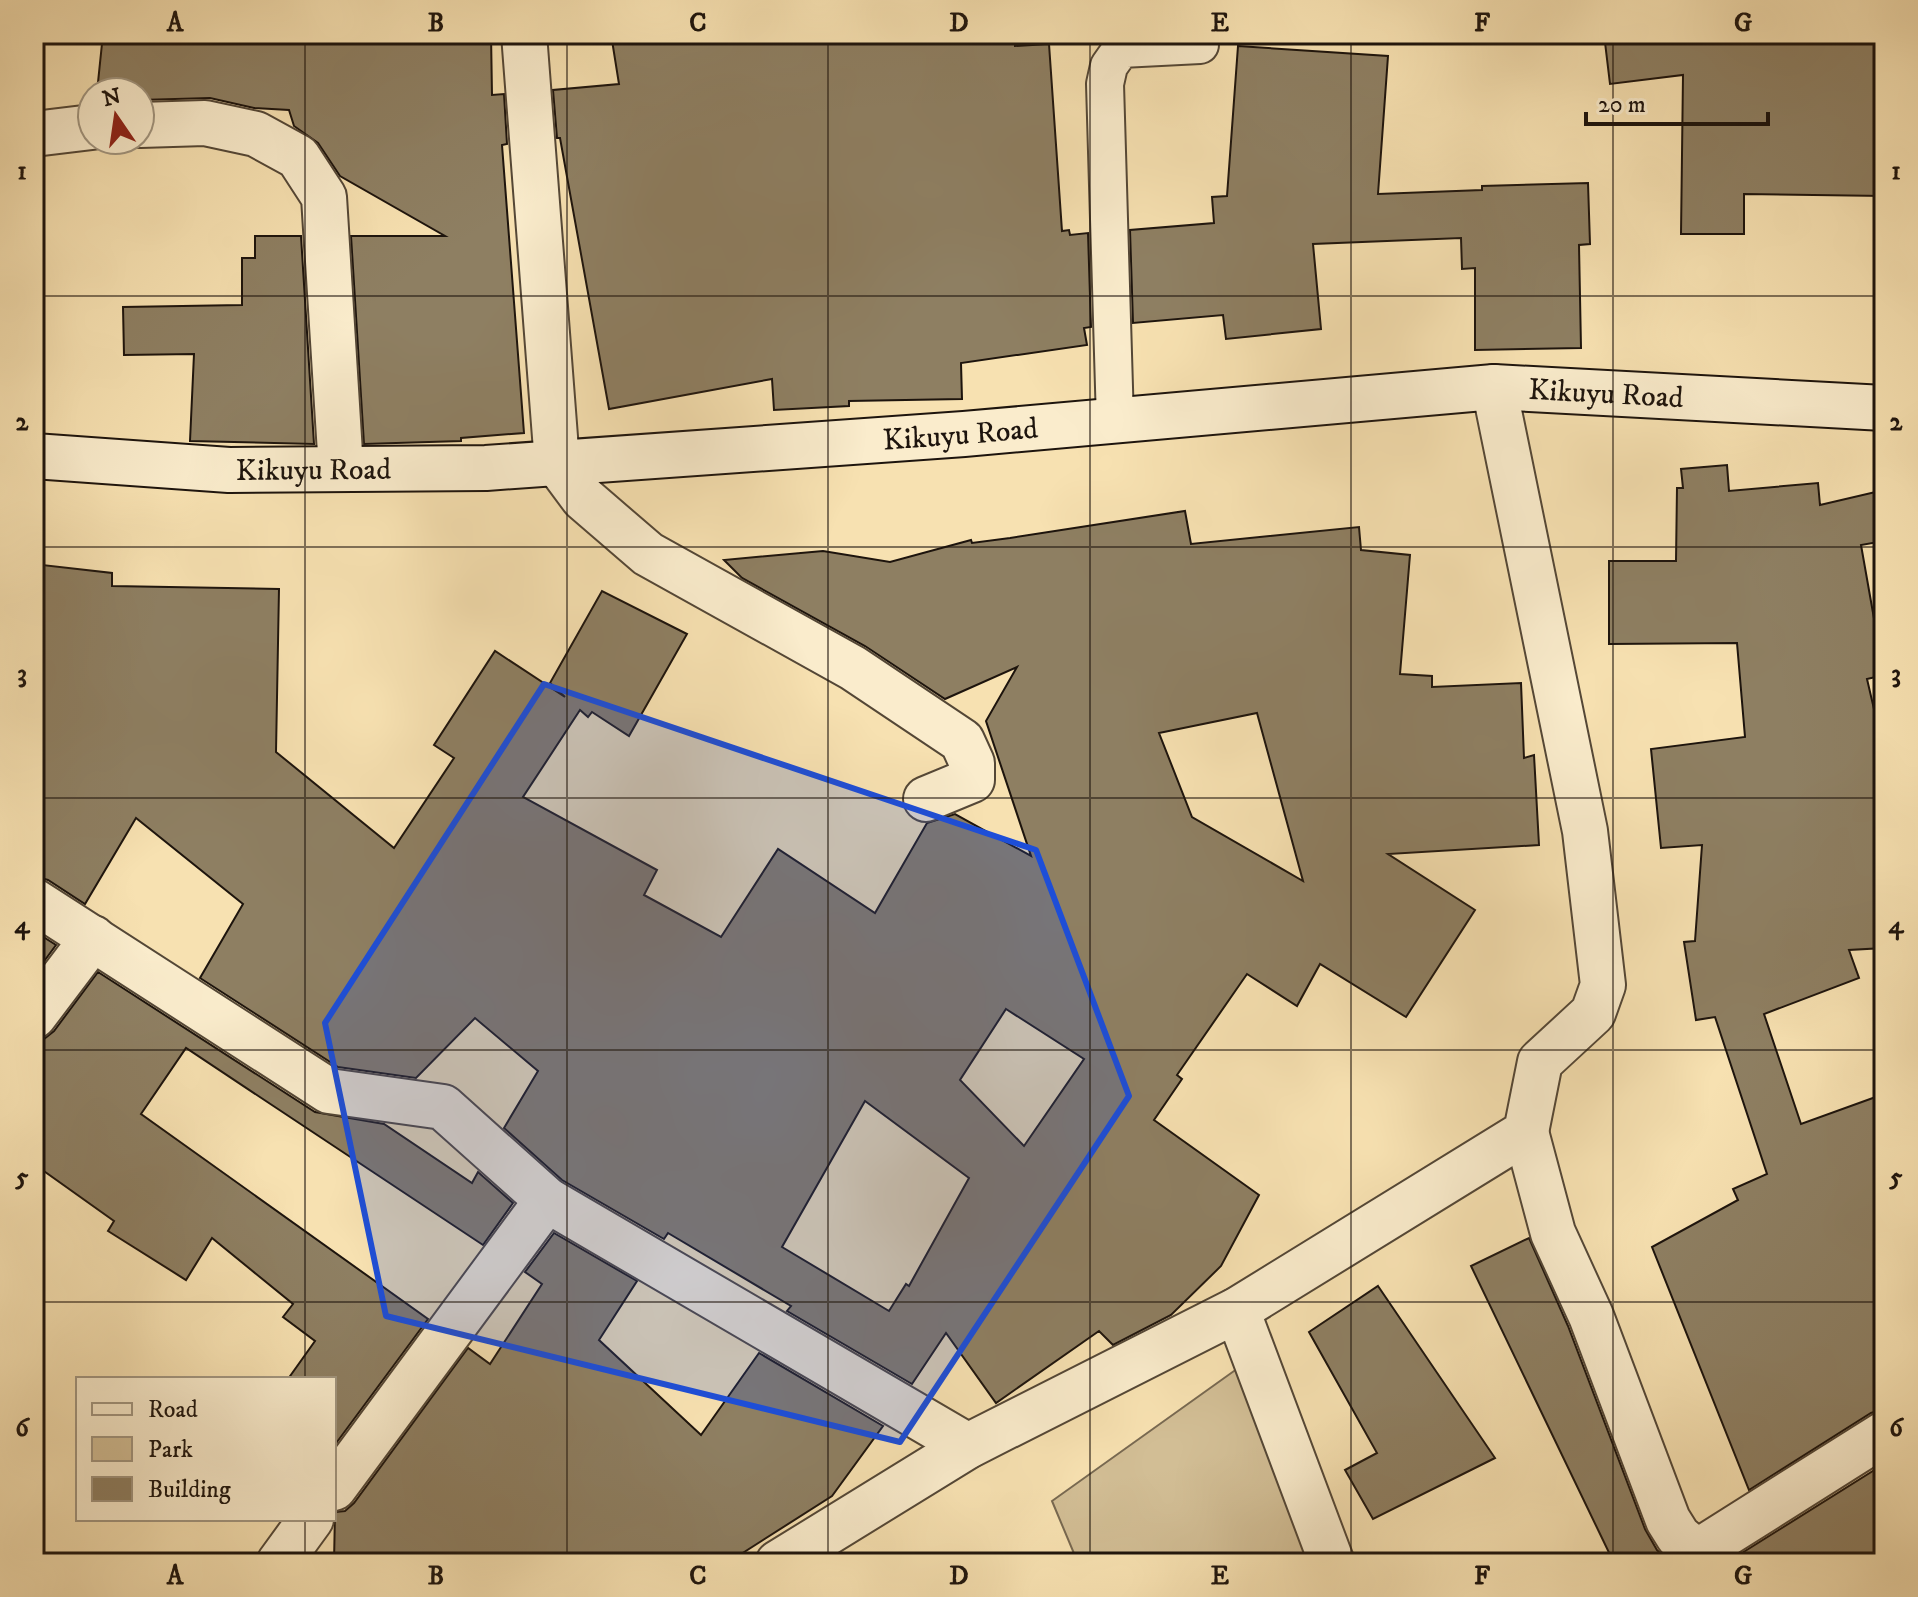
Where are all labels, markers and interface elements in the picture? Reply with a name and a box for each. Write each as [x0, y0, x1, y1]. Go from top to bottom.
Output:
text: A [166, 7, 185, 40]
text: B [428, 7, 444, 40]
text: C [689, 7, 707, 40]
text: D [949, 7, 969, 40]
text: E [1211, 7, 1229, 40]
text: F [1474, 7, 1491, 40]
text: G [1734, 7, 1752, 40]
north arrow [76, 76, 156, 156]
scale bar [1586, 76, 1768, 126]
text: N [100, 83, 124, 113]
text: 20 m [1598, 90, 1646, 120]
text: 1 [17, 155, 27, 188]
text: 1 [1891, 155, 1901, 188]
street label: Kikuyu Road [1527, 372, 1685, 417]
text: 2 [16, 406, 30, 439]
text: 2 [1890, 406, 1904, 439]
street label: Kikuyu Road [882, 411, 1039, 460]
street label: Kikuyu Road [236, 452, 391, 490]
text: 3 [17, 658, 27, 691]
text: 3 [1891, 658, 1901, 691]
text: 4 [15, 909, 31, 942]
text: 4 [1889, 909, 1905, 942]
text: 5 [15, 1161, 29, 1194]
text: 5 [1889, 1161, 1903, 1194]
legend [76, 1377, 336, 1521]
text: Road [148, 1395, 198, 1425]
text: 6 [15, 1412, 30, 1445]
text: 6 [1889, 1412, 1904, 1445]
text: Park [148, 1435, 193, 1465]
text: Building [148, 1475, 231, 1505]
text: A [166, 1560, 185, 1593]
text: B [428, 1560, 444, 1593]
text: C [689, 1560, 707, 1593]
text: D [949, 1560, 969, 1593]
text: E [1211, 1560, 1229, 1593]
text: F [1474, 1560, 1491, 1593]
text: G [1734, 1560, 1752, 1593]

